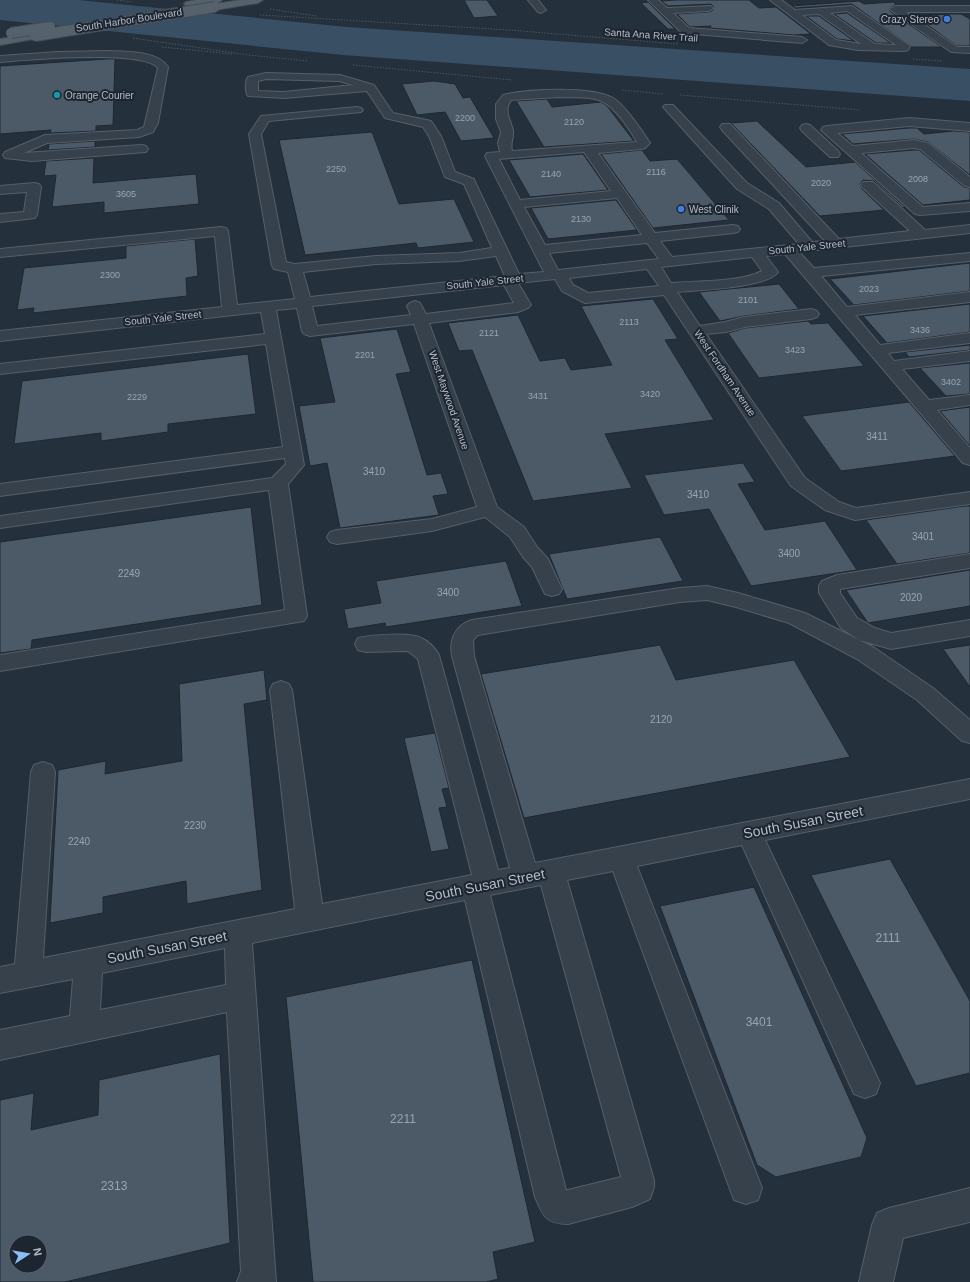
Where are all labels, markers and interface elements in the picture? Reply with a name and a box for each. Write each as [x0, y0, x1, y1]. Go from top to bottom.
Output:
street label: South Harbor Boulevard [75, 6, 183, 34]
place label: Crazy Stereo [881, 14, 939, 25]
marker: Crazy Stereo [942, 14, 952, 24]
street label: Santa Ana River Trail [604, 26, 698, 44]
marker: Orange Courier [52, 90, 62, 100]
place label: Orange Courier [65, 90, 135, 101]
house number: 2200 [455, 113, 475, 123]
house number: 2120 [564, 117, 584, 127]
house number: 2250 [326, 164, 346, 174]
house number: 2116 [646, 167, 666, 177]
house number: 2140 [541, 169, 561, 179]
house number: 2008 [908, 174, 928, 184]
house number: 2020 [811, 178, 831, 188]
house number: 3605 [116, 189, 136, 199]
marker: West Clinik [676, 204, 686, 214]
place label: West Clinik [689, 204, 740, 215]
house number: 2130 [571, 214, 591, 224]
street label: South Yale Street [768, 237, 846, 257]
house number: 2300 [100, 270, 120, 280]
street label: South Yale Street [446, 272, 524, 292]
house number: 2023 [859, 284, 879, 294]
house number: 2101 [738, 295, 758, 305]
street label: South Yale Street [124, 308, 202, 328]
house number: 2113 [619, 317, 639, 327]
house number: 3436 [910, 325, 930, 335]
house number: 2121 [479, 328, 499, 338]
street label: West Fordham Avenue [692, 328, 758, 418]
house number: 3423 [785, 345, 805, 355]
street label: West Maywood Avenue [427, 349, 471, 451]
house number: 2201 [355, 350, 375, 360]
house number: 3402 [941, 377, 961, 387]
house number: 3420 [640, 389, 660, 399]
house number: 3431 [528, 391, 548, 401]
house number: 2229 [127, 392, 147, 402]
house number: 3411 [866, 431, 888, 442]
house number: 3410 [363, 466, 386, 477]
house number: 3410 [687, 489, 710, 500]
house number: 3401 [912, 531, 935, 542]
house number: 3400 [778, 548, 801, 559]
house number: 2249 [118, 568, 141, 579]
house number: 3400 [437, 587, 460, 598]
house number: 2020 [900, 592, 923, 603]
house number: 2120 [650, 714, 673, 725]
street label: South Susan Street [742, 803, 864, 841]
house number: 2230 [184, 820, 207, 831]
house number: 2240 [68, 836, 91, 847]
street label: South Susan Street [424, 866, 546, 904]
street label: South Susan Street [106, 928, 228, 966]
house number: 2111 [876, 931, 901, 945]
house number: 3401 [746, 1015, 773, 1029]
house number: 2211 [390, 1112, 416, 1126]
house number: 2313 [101, 1179, 128, 1193]
north arrow [8, 1234, 48, 1274]
text: N [31, 1247, 44, 1257]

